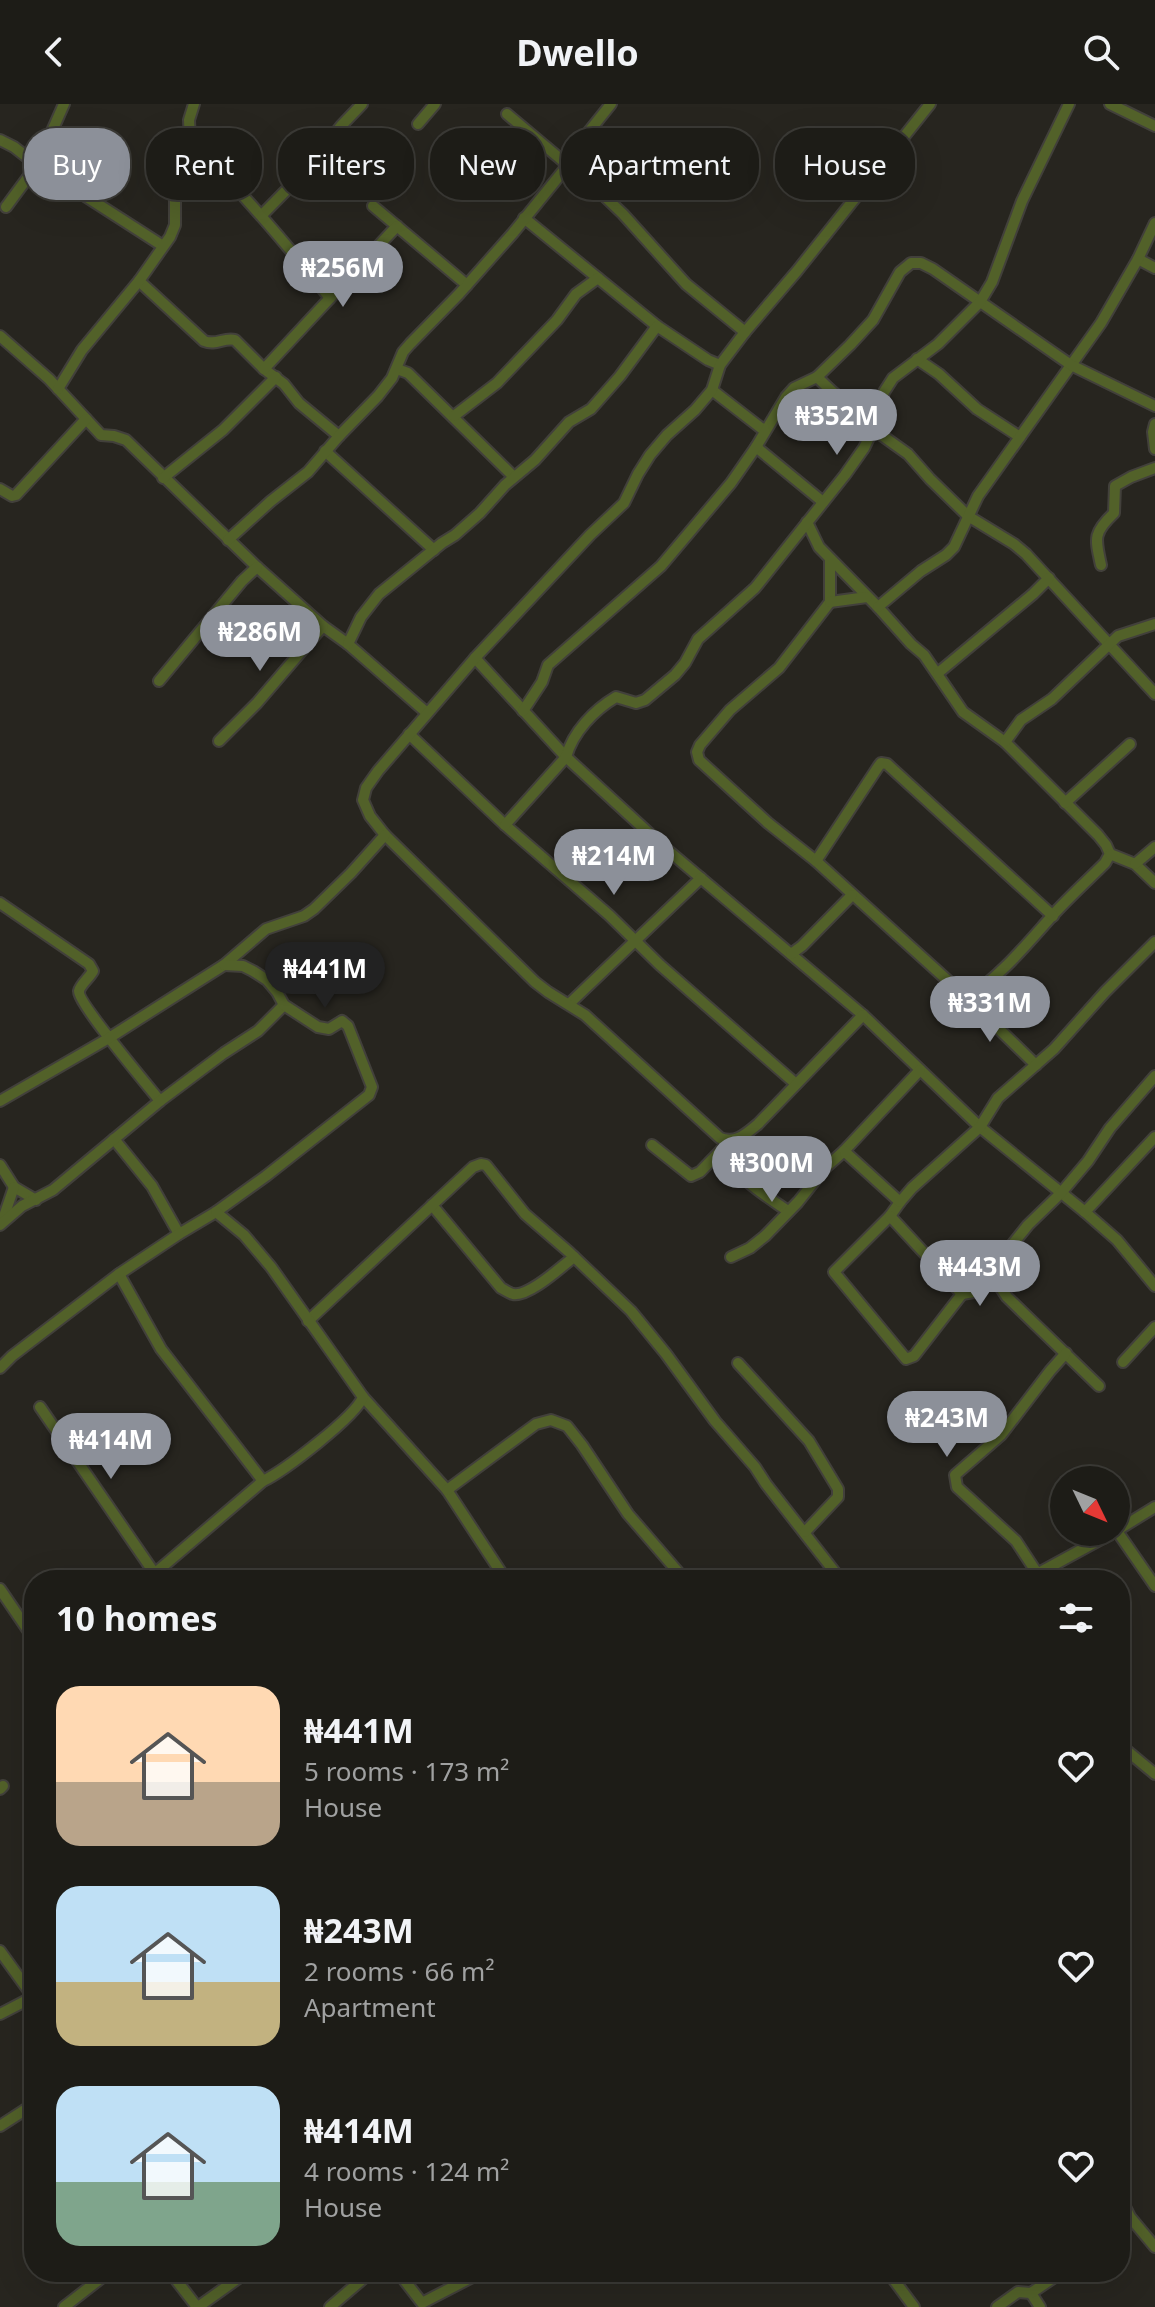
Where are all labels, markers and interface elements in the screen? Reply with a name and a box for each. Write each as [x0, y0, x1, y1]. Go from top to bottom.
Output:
text: Dwello [516, 28, 639, 77]
icon: back [32, 30, 76, 74]
icon: search [1079, 30, 1123, 74]
chip: Buy [24, 128, 130, 200]
chip: Rent [146, 128, 262, 200]
chip: Filters [278, 128, 414, 200]
chip: New [430, 128, 545, 200]
chip: Apartment [561, 128, 759, 200]
chip: House [775, 128, 915, 200]
pin: ₦256M [287, 241, 399, 309]
text: ₦256M [301, 249, 385, 285]
pin: ₦352M [781, 389, 893, 457]
text: ₦352M [795, 397, 879, 433]
pin: ₦286M [204, 605, 316, 673]
text: ₦286M [218, 613, 302, 649]
pin: ₦214M [558, 829, 670, 897]
text: ₦214M [572, 837, 656, 873]
pin: ₦441M [269, 942, 381, 1010]
text: ₦441M [283, 950, 367, 986]
pin: ₦331M [934, 976, 1046, 1044]
text: ₦331M [948, 984, 1032, 1020]
pin: ₦300M [716, 1136, 828, 1204]
text: ₦300M [730, 1144, 814, 1180]
pin: ₦443M [924, 1240, 1036, 1308]
text: ₦443M [938, 1248, 1022, 1284]
pin: ₦243M [891, 1391, 1003, 1459]
text: ₦243M [905, 1399, 989, 1435]
pin: ₦414M [55, 1413, 167, 1481]
text: ₦414M [69, 1421, 153, 1457]
north arrow [1050, 1466, 1130, 1546]
map controls [1050, 1466, 1130, 1546]
text: 10 homes [56, 1595, 218, 1641]
icon: filters [1054, 1596, 1098, 1640]
text: ₦441M [304, 1707, 414, 1753]
icon: home [120, 1718, 216, 1814]
icon: heart [1054, 1744, 1098, 1788]
text: 5 rooms · 173 m² [304, 1753, 509, 1789]
text: House [304, 1789, 382, 1825]
text: ₦243M [304, 1907, 414, 1953]
icon: home [120, 1918, 216, 2014]
icon: heart [1054, 1944, 1098, 1988]
text: 2 rooms · 66 m² [304, 1953, 494, 1989]
text: Apartment [304, 1989, 436, 2025]
text: ₦414M [304, 2107, 414, 2153]
icon: home [120, 2118, 216, 2214]
icon: heart [1054, 2144, 1098, 2188]
text: 4 rooms · 124 m² [304, 2153, 509, 2189]
text: House [304, 2189, 382, 2225]

